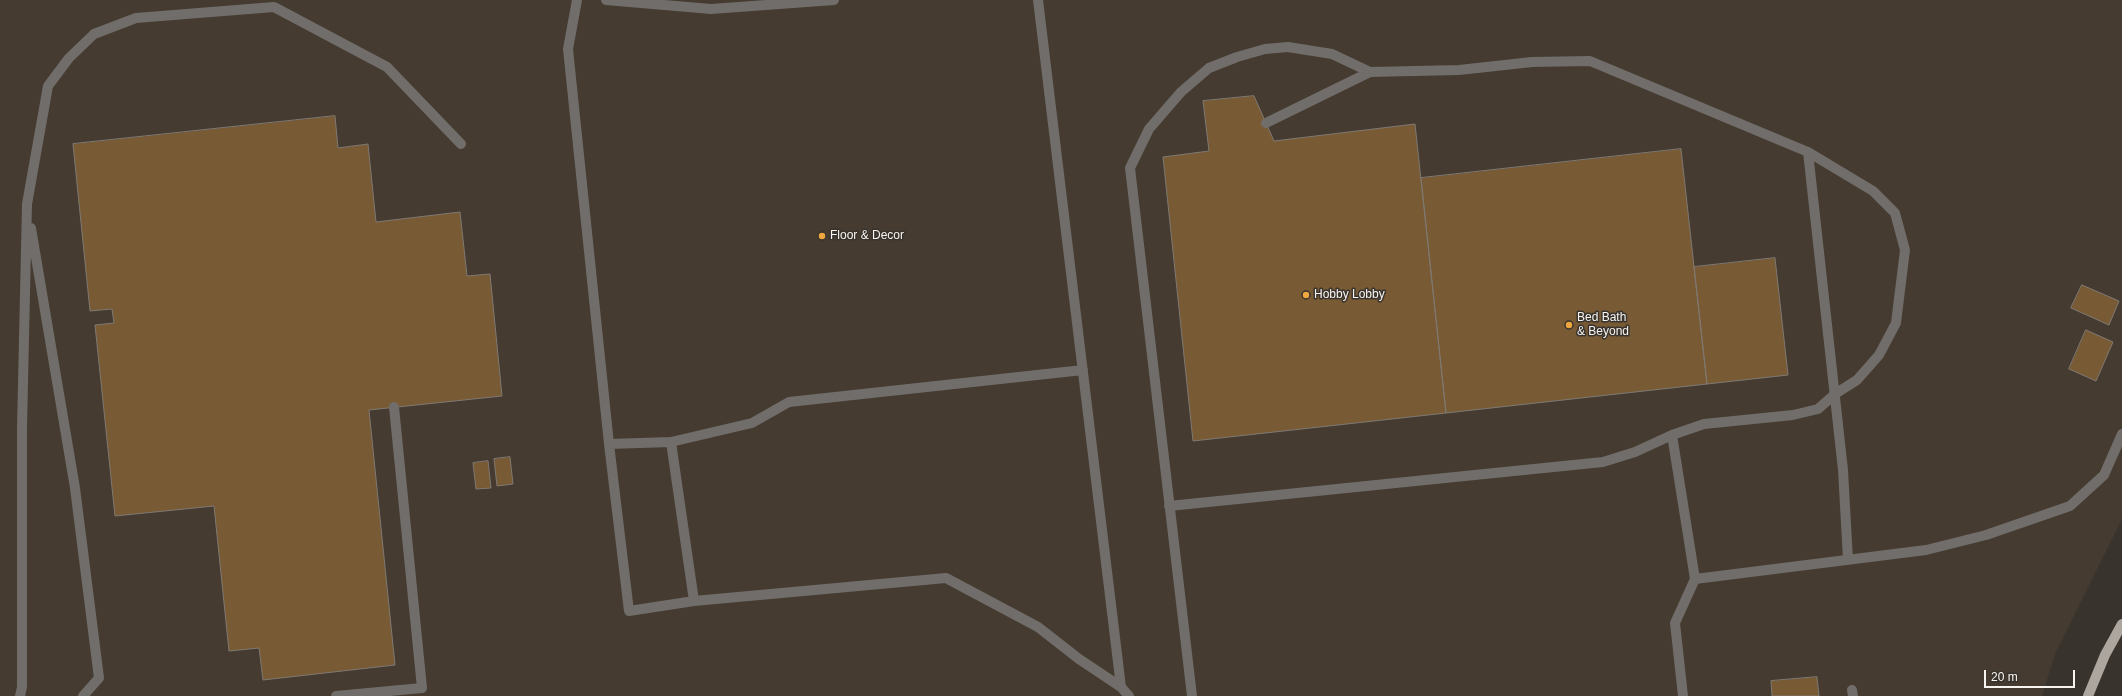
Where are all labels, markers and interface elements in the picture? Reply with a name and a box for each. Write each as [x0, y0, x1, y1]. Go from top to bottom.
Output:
place label: Floor & Decor [830, 229, 904, 243]
marker: Floor & Decor [817, 231, 827, 241]
place label: Hobby Lobby [1314, 288, 1385, 302]
marker: Hobby Lobby [1301, 290, 1311, 300]
place label: Bed Bath & Beyond [1577, 311, 1629, 339]
marker: Bed Bath & Beyond [1564, 320, 1574, 330]
scale bar [1986, 662, 2077, 688]
text: 20 m [1991, 670, 2018, 684]

